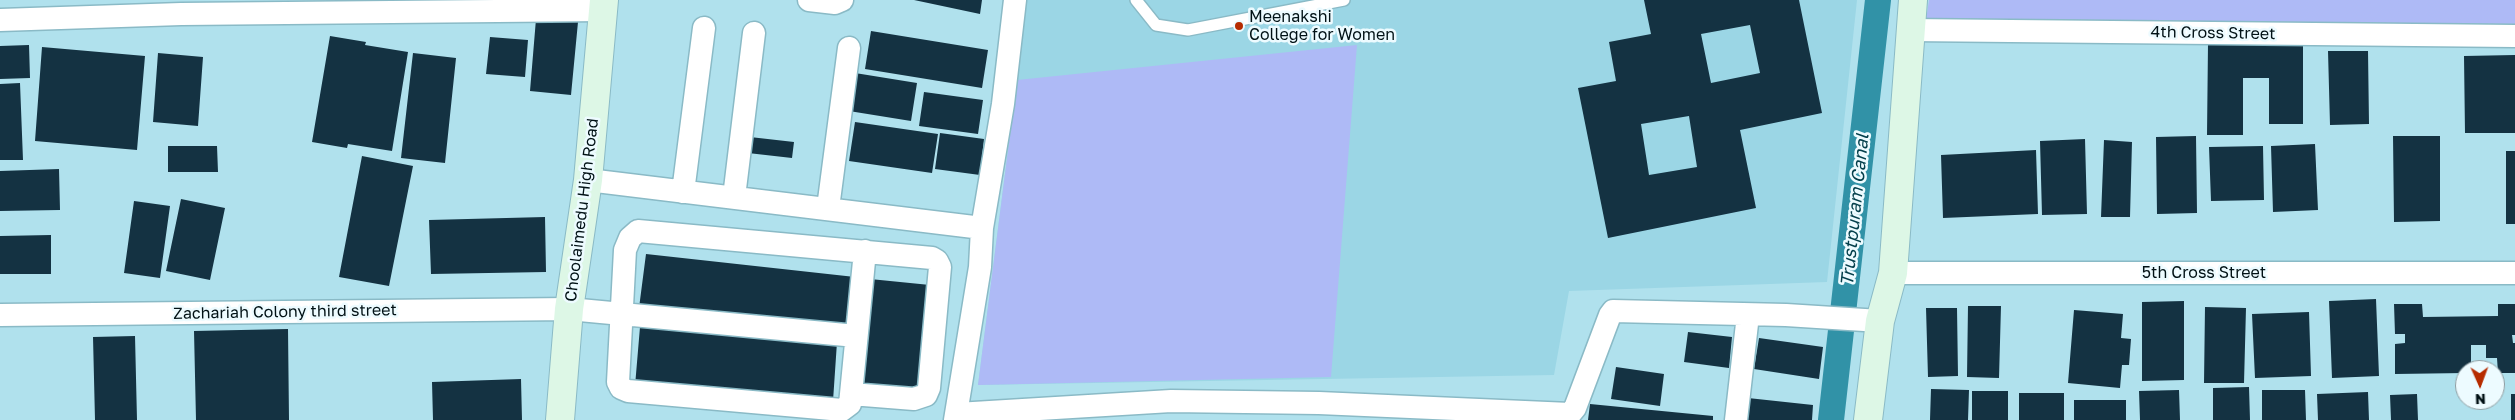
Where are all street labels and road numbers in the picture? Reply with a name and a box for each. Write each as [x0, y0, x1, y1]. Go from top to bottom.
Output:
street label: 4th Cross Street [2150, 22, 2276, 44]
street label: Choolaimedu High Road [561, 117, 603, 303]
street label: 5th Cross Street [2142, 263, 2266, 283]
street label: Zachariah Colony third street [173, 300, 397, 324]

